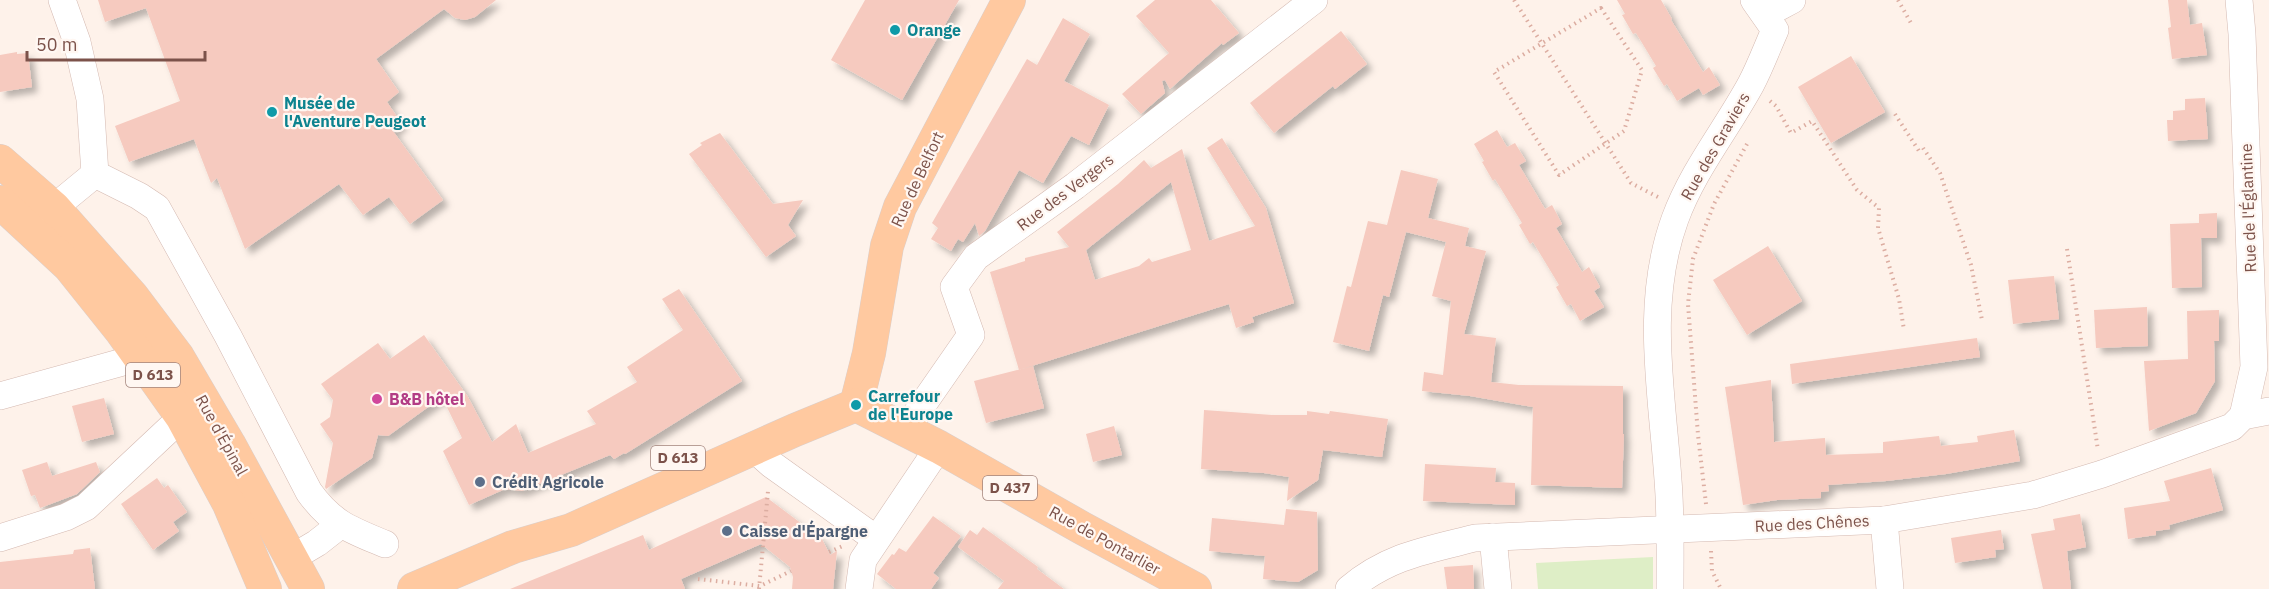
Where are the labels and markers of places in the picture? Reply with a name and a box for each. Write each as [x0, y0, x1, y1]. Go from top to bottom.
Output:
place label: Orange [907, 20, 961, 40]
marker: Orange [888, 23, 902, 37]
place label: Musée de l'Aventure Peugeot [284, 93, 426, 131]
marker: Musée de l'Aventure Peugeot [265, 105, 279, 119]
place label: Carrefour de l'Europe [868, 386, 953, 424]
place label: B&B hôtel [389, 389, 464, 409]
marker: B&B hôtel [370, 392, 384, 406]
marker: Carrefour de l'Europe [849, 398, 863, 412]
place label: Crédit Agricole [492, 472, 604, 492]
marker: Crédit Agricole [473, 475, 487, 489]
place label: Caisse d'Épargne [739, 520, 868, 541]
marker: Caisse d'Épargne [720, 524, 734, 538]

